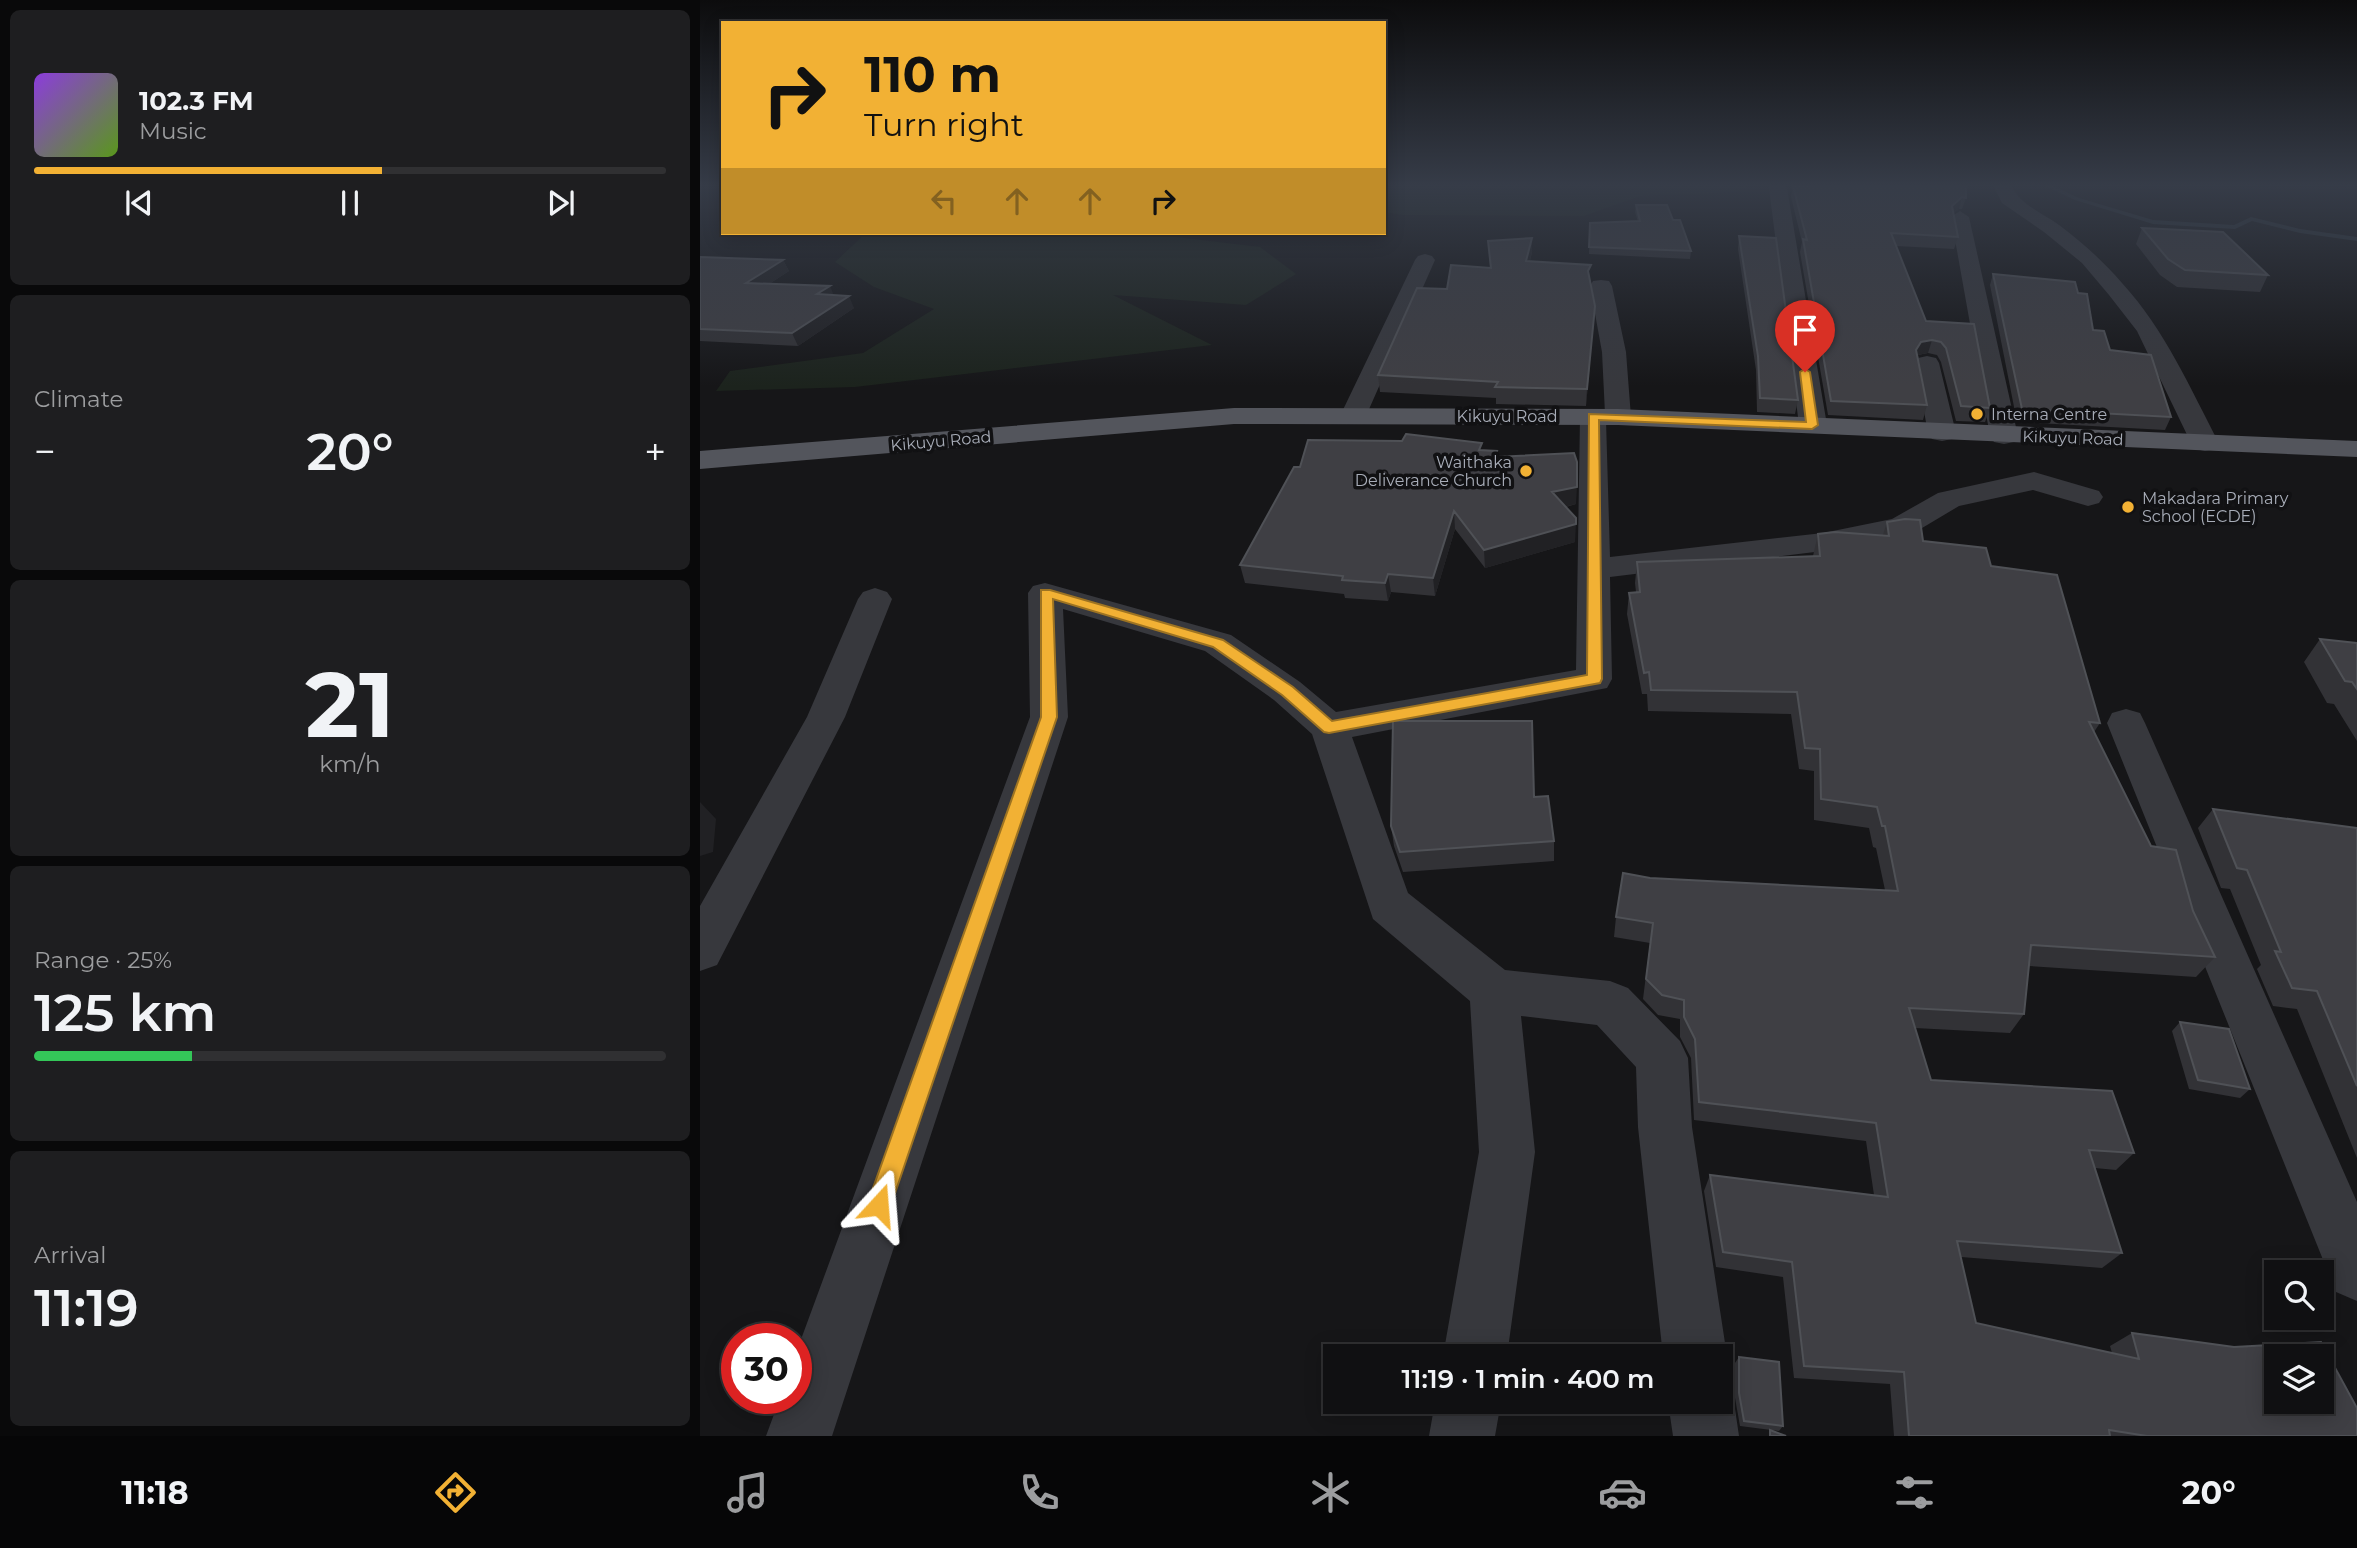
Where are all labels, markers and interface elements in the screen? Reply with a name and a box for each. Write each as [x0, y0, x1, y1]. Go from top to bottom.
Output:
text: 110 m [864, 45, 1001, 104]
icon: right [749, 49, 840, 140]
text: 102.3 FM [139, 85, 254, 117]
text: Turn right [864, 105, 1024, 144]
text: Music [139, 117, 207, 145]
icon: left [925, 182, 963, 220]
icon: ahead [998, 182, 1036, 220]
icon: ahead [1071, 182, 1109, 220]
icon: right [1144, 182, 1182, 220]
icon: previous [120, 184, 158, 222]
icon: pause [331, 184, 369, 222]
icon: next [542, 184, 580, 222]
pin [1775, 300, 1835, 372]
icon: arrive [1786, 311, 1824, 349]
text: Climate [34, 385, 123, 413]
place label: Interna Centre [1991, 405, 2107, 424]
marker: Interna Centre [1969, 406, 1985, 422]
street label: Kikuyu Road [1456, 407, 1558, 426]
text: 20° [306, 420, 394, 483]
street label: Kikuyu Road [890, 427, 992, 455]
street label: Kikuyu Road [2022, 427, 2124, 449]
text: − [34, 428, 56, 475]
text: + [644, 428, 666, 475]
place label: Waithaka Deliverance Church [1355, 453, 1512, 490]
marker: Waithaka Deliverance Church [1518, 463, 1534, 479]
place label: Makadara Primary School (ECDE) [2142, 489, 2289, 526]
marker: Makadara Primary School (ECDE) [2120, 499, 2136, 515]
text: 21 [305, 649, 395, 760]
text: km/h [319, 750, 381, 778]
text: Range · 25% [34, 946, 172, 974]
text: 125 km [34, 981, 216, 1044]
position arrow [842, 1168, 916, 1242]
text: Arrival [34, 1241, 107, 1269]
map controls [2264, 1260, 2334, 1414]
button: search [2264, 1260, 2334, 1330]
text: 11:19 [34, 1276, 139, 1339]
speed limit sign: 30 [721, 1323, 812, 1414]
button: layers [2264, 1344, 2334, 1414]
text: 11:19 · 1 min · 400 m [1402, 1363, 1654, 1395]
icon: directions [431, 1468, 480, 1517]
icon: music [723, 1468, 772, 1517]
icon: phone [1015, 1468, 1064, 1517]
icon: climate [1306, 1468, 1355, 1517]
icon: car [1598, 1468, 1647, 1517]
icon: filters [1890, 1468, 1939, 1517]
text: 11:18 [121, 1473, 189, 1512]
text: 20° [2182, 1473, 2236, 1512]

